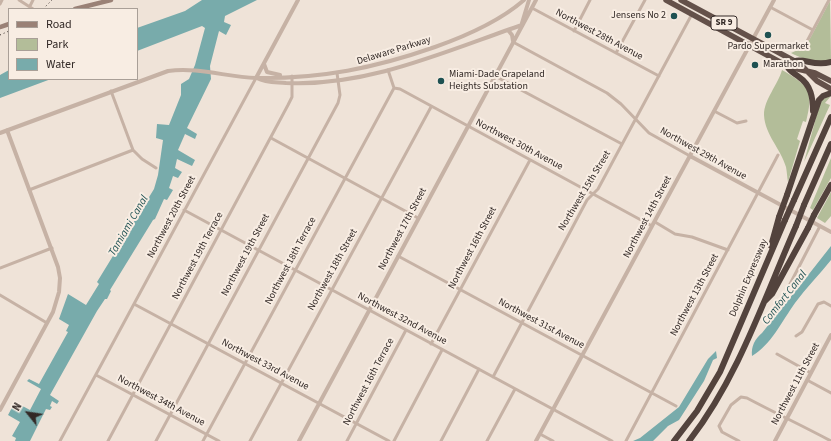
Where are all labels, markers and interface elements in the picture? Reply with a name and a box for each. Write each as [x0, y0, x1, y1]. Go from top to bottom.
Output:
street label: Northwest 28th Avenue [553, 7, 645, 63]
legend [8, 8, 138, 80]
place label: Jensens No 2 [611, 10, 666, 22]
marker: Jensens No 2 [669, 11, 679, 21]
text: Road [46, 16, 72, 33]
road number: SR 9 [711, 16, 737, 30]
marker: Pardo Supermarket [763, 30, 773, 40]
street label: Delaware Parkway [356, 34, 432, 68]
text: Park [46, 36, 68, 53]
place label: Pardo Supermarket [727, 41, 809, 53]
text: Water [46, 56, 75, 73]
place label: Marathon [763, 59, 803, 71]
marker: Marathon [750, 60, 760, 70]
place label: Miami-Dade Grapeland Heights Substation [449, 69, 545, 92]
marker: Miami-Dade Grapeland Heights Substation [436, 76, 446, 86]
street label: Northwest 30th Avenue [473, 117, 565, 173]
street label: Northwest 29th Avenue [658, 125, 748, 183]
street label: Northwest 15th Street [556, 149, 614, 233]
street label: Northwest 20th Street [145, 174, 199, 260]
street label: Northwest 14th Street [621, 174, 675, 260]
street label: Northwest 17th Street [376, 186, 430, 272]
water label: Tamiami Canal [106, 193, 152, 259]
street label: Northwest 16th Street [446, 205, 500, 291]
street label: Northwest 19th Terrace [170, 210, 226, 302]
street label: Northwest 19th Street [219, 212, 273, 298]
street label: Northwest 18th Terrace [263, 215, 319, 307]
street label: Northwest 18th Street [306, 227, 360, 313]
street label: Dolphin Expressway [727, 237, 771, 319]
street label: Northwest 13th Street [668, 252, 722, 338]
water label: Comfort Canal [760, 268, 810, 328]
street label: Northwest 32nd Avenue [355, 290, 449, 348]
street label: Northwest 31st Avenue [496, 296, 586, 352]
street label: Northwest 16th Terrace [341, 336, 397, 428]
street label: Northwest 33rd Avenue [219, 337, 311, 393]
street label: Northwest 11th Street [769, 341, 823, 427]
street label: Northwest 34th Avenue [115, 373, 207, 429]
north arrow [8, 393, 48, 433]
text: N [9, 400, 25, 414]

